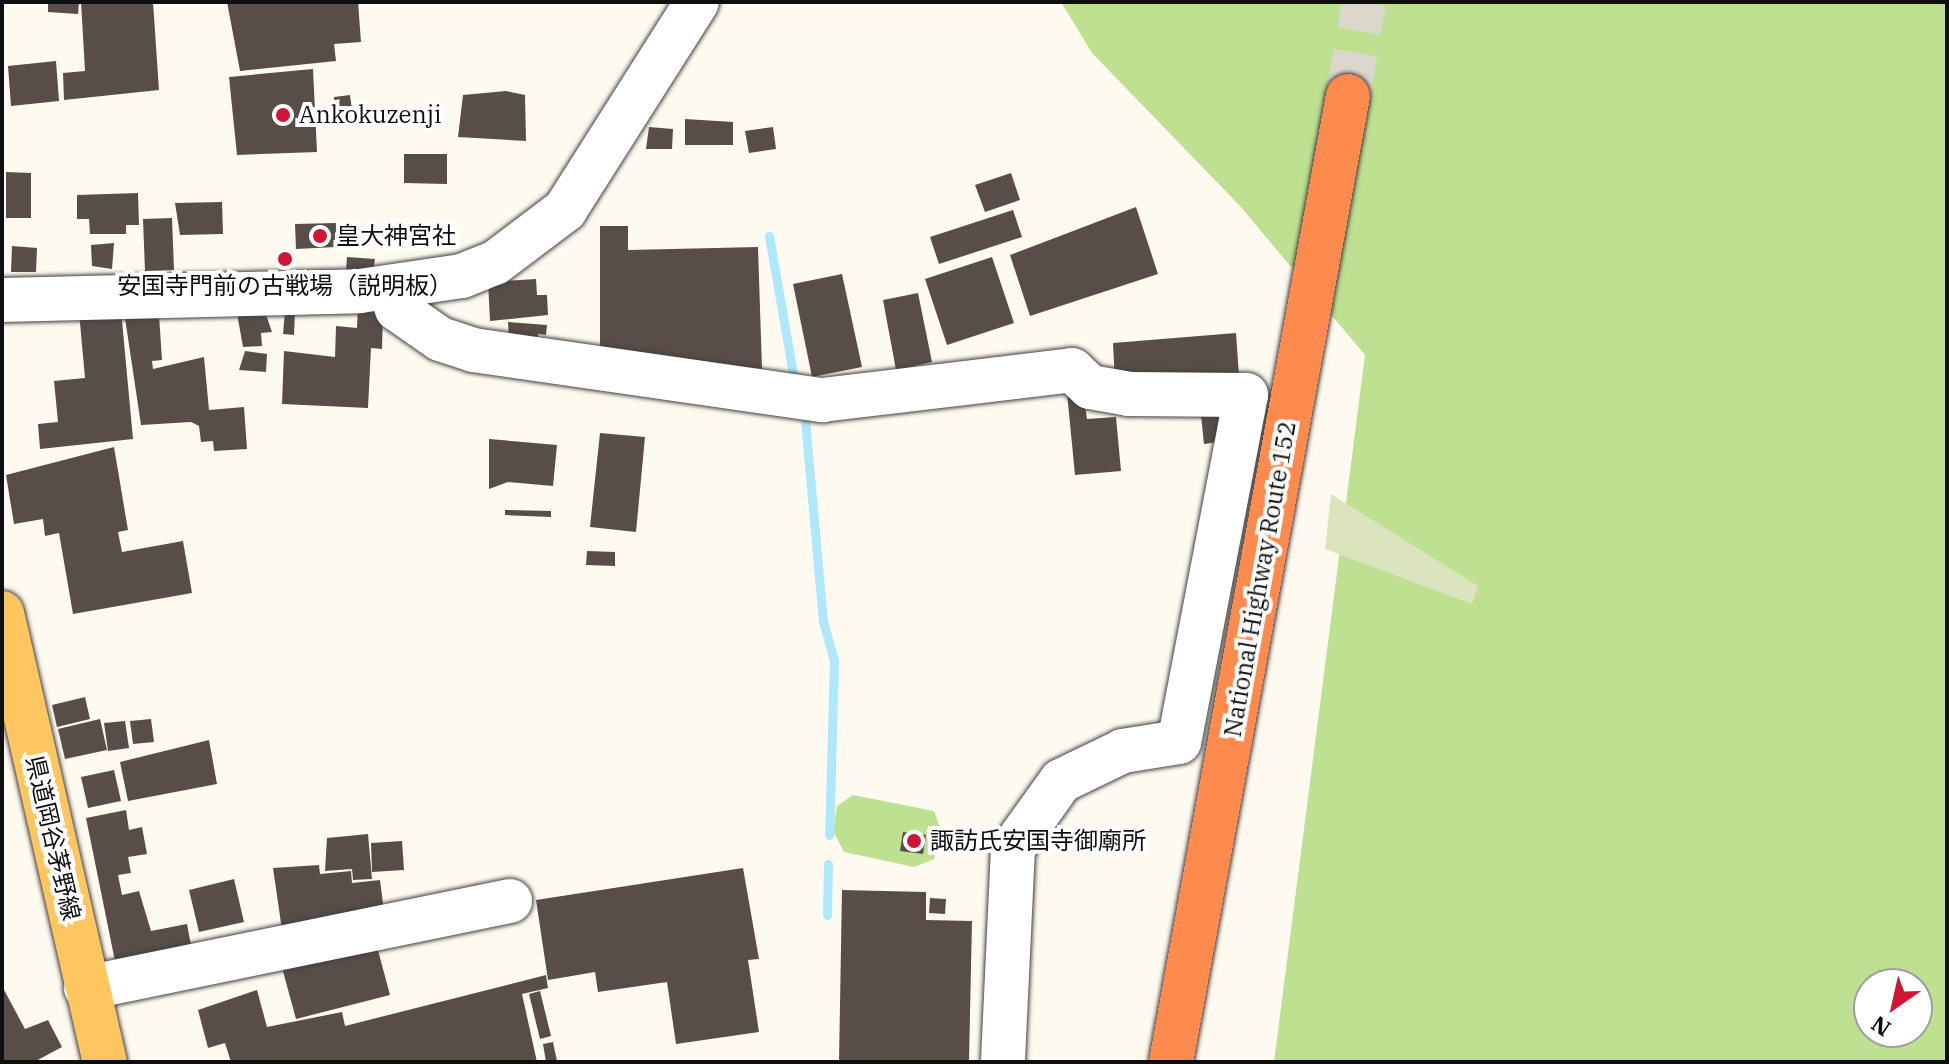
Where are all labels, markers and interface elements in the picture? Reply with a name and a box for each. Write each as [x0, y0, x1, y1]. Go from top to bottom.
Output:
place label: Ankokuzenji [299, 101, 442, 129]
marker: Ankokuzenji [274, 106, 292, 124]
place label: 皇大神宮社 [336, 222, 456, 250]
marker: 皇大神宮社 [311, 227, 329, 245]
marker: 安国寺門前の古戦場（説明板） [276, 250, 294, 268]
place label: 安国寺門前の古戦場（説明板） [117, 272, 453, 300]
street label: National Highway Route 152 [1218, 419, 1302, 739]
street label: 県道岡谷茅野線 [20, 753, 86, 923]
place label: 諏訪氏安国寺御廟所 [930, 827, 1146, 855]
marker: 諏訪氏安国寺御廟所 [905, 832, 923, 850]
north arrow [1853, 968, 1933, 1048]
text: N [1865, 1010, 1896, 1044]

